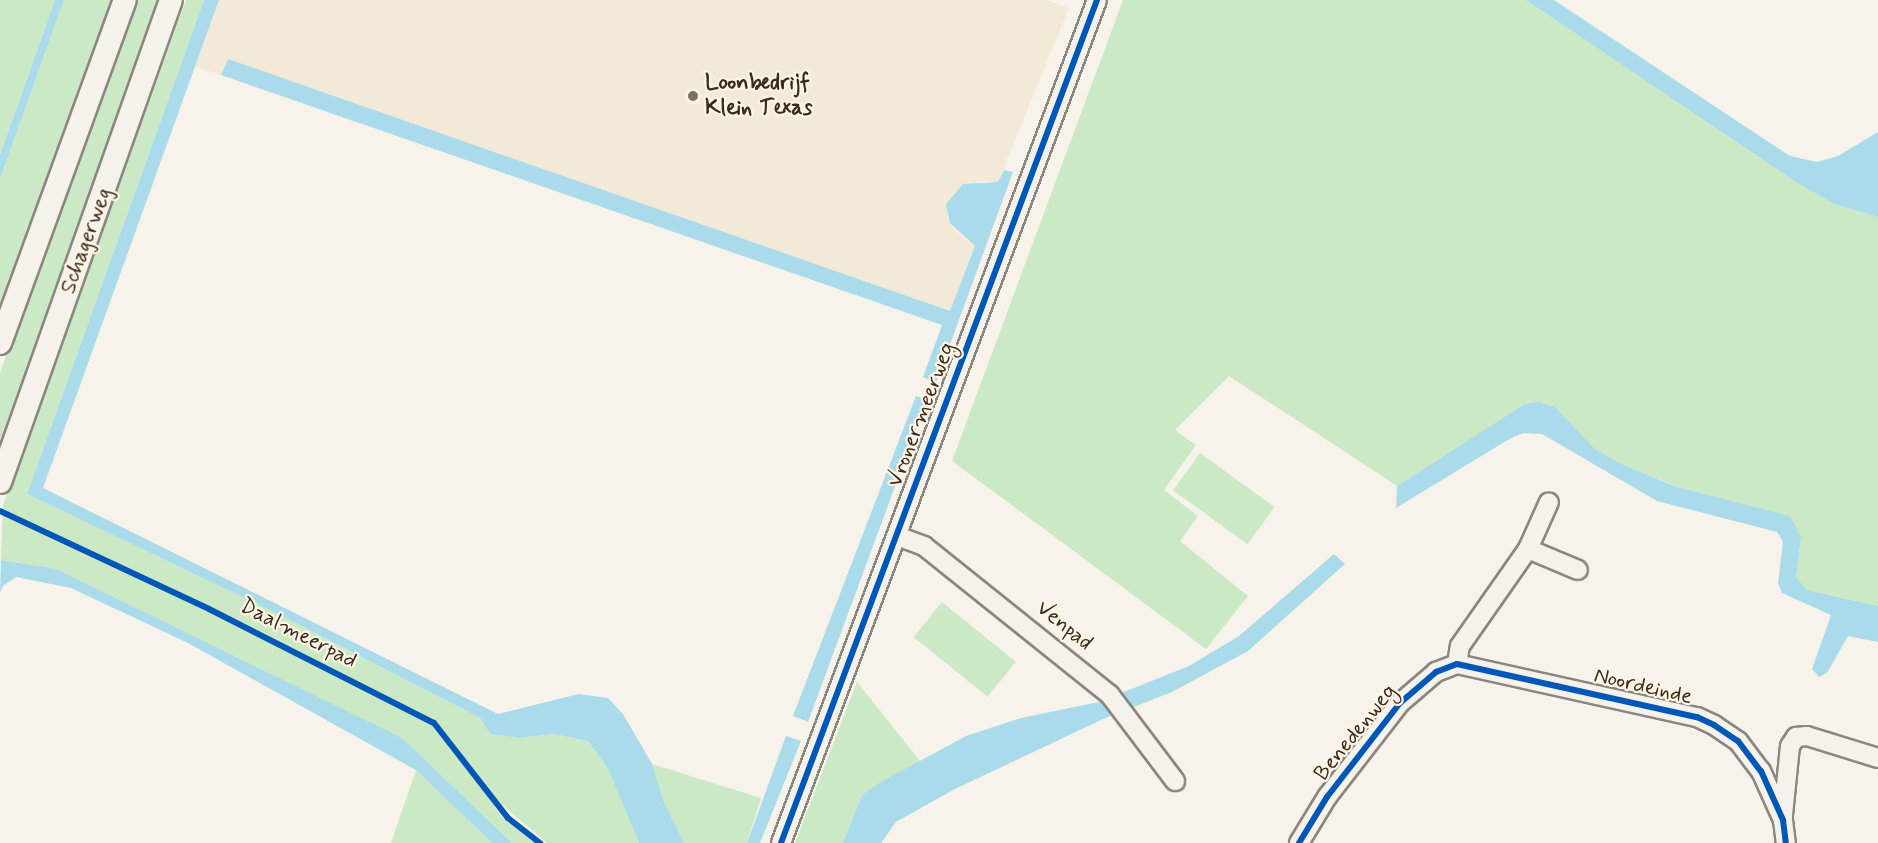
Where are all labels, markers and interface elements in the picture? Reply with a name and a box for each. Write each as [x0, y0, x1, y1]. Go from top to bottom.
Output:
place label: Loonbedrijf Klein Texas [705, 70, 810, 122]
marker: Loonbedrijf Klein Texas [686, 89, 700, 103]
street label: Schagerweg [56, 184, 118, 298]
street label: Vronermeerweg [882, 339, 962, 491]
street label: Daalmeerpad [235, 593, 361, 675]
street label: Venpad [1031, 595, 1097, 657]
street label: Noordeinde [1591, 663, 1695, 711]
street label: Benedenweg [1309, 679, 1403, 787]

